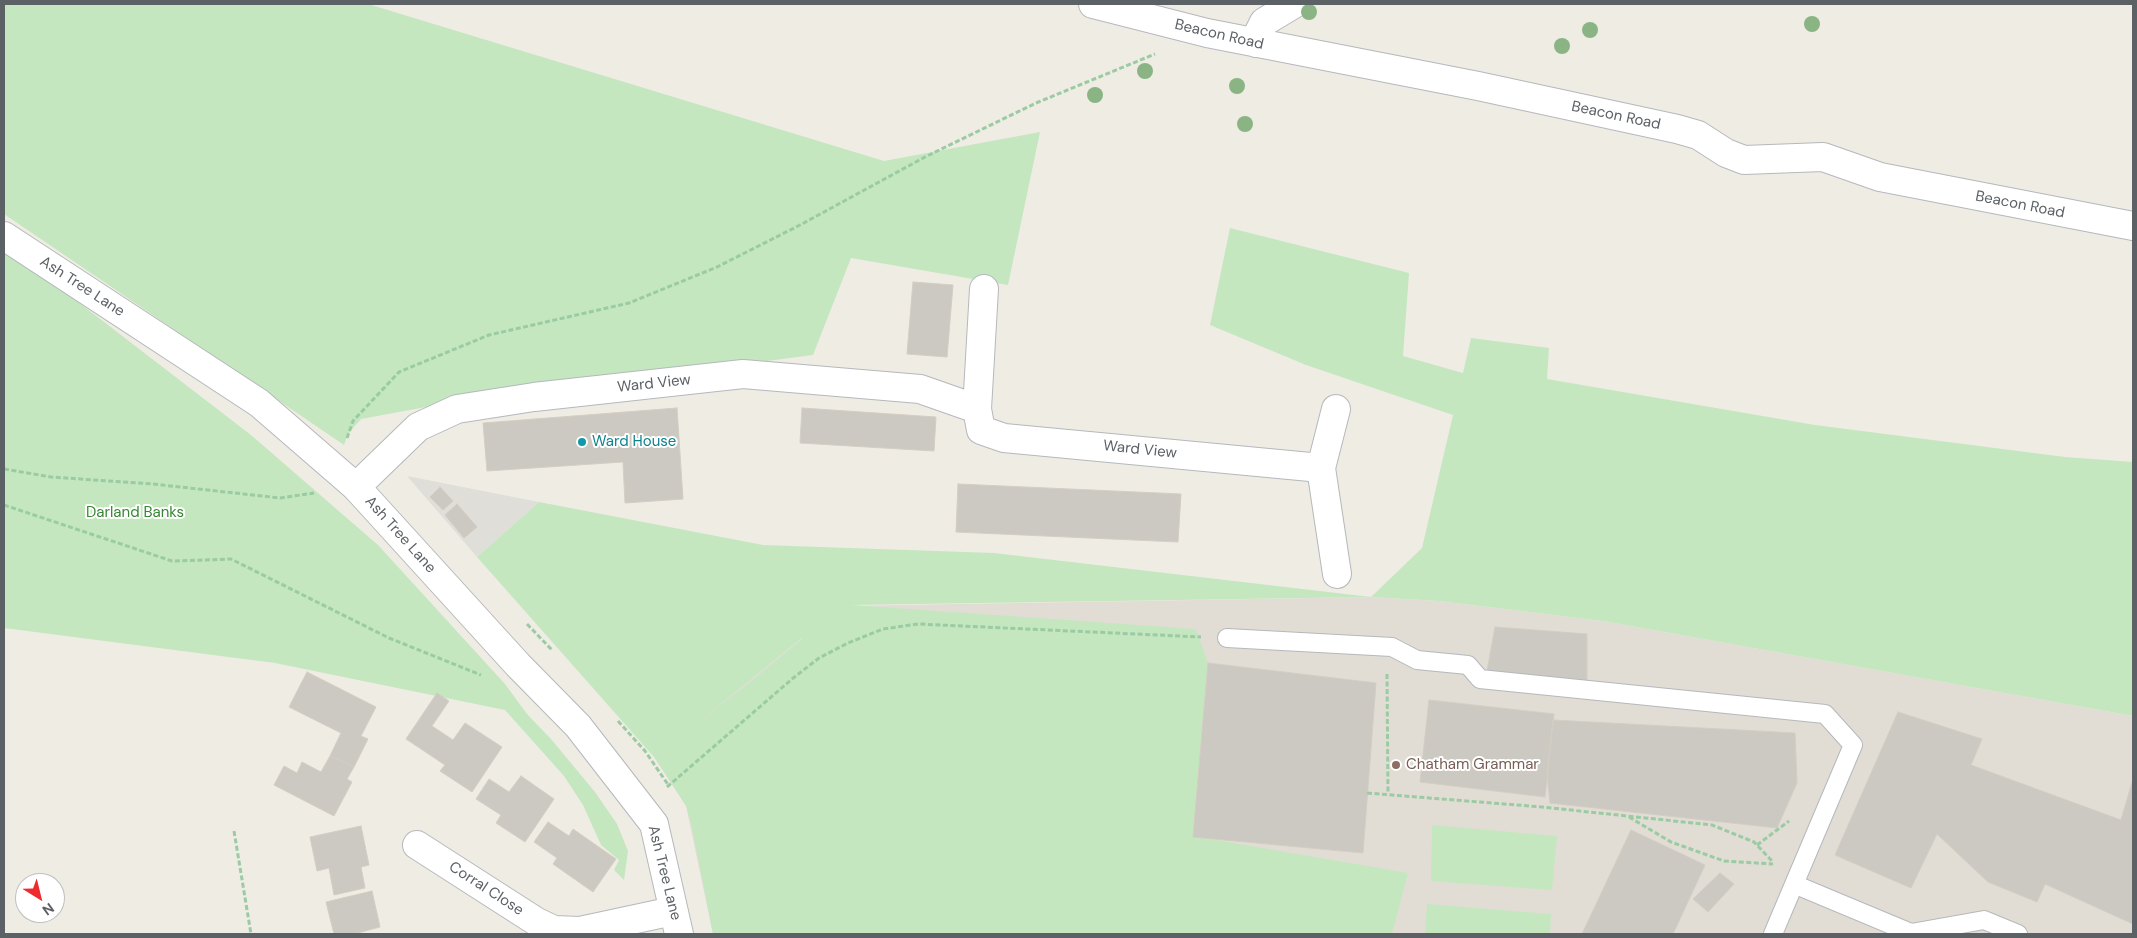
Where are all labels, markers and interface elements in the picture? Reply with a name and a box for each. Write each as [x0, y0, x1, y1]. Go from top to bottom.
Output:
street label: Beacon Road [1173, 16, 1265, 54]
street label: Beacon Road [1570, 98, 1662, 134]
street label: Beacon Road [1974, 188, 2066, 222]
street label: Ash Tree Lane [36, 253, 128, 321]
street label: Ward View [616, 371, 692, 397]
place label: Ward House [592, 433, 676, 451]
marker: Ward House [576, 436, 588, 448]
street label: Ward View [1102, 437, 1178, 463]
street label: Ash Tree Lane [361, 493, 439, 577]
park label: Darland Banks [86, 504, 184, 522]
place label: Chatham Grammar [1406, 756, 1539, 774]
marker: Chatham Grammar [1390, 759, 1402, 771]
street label: Ash Tree Lane [644, 824, 684, 922]
street label: Corral Close [445, 858, 527, 920]
north arrow [15, 873, 65, 923]
text: N [39, 899, 58, 920]

